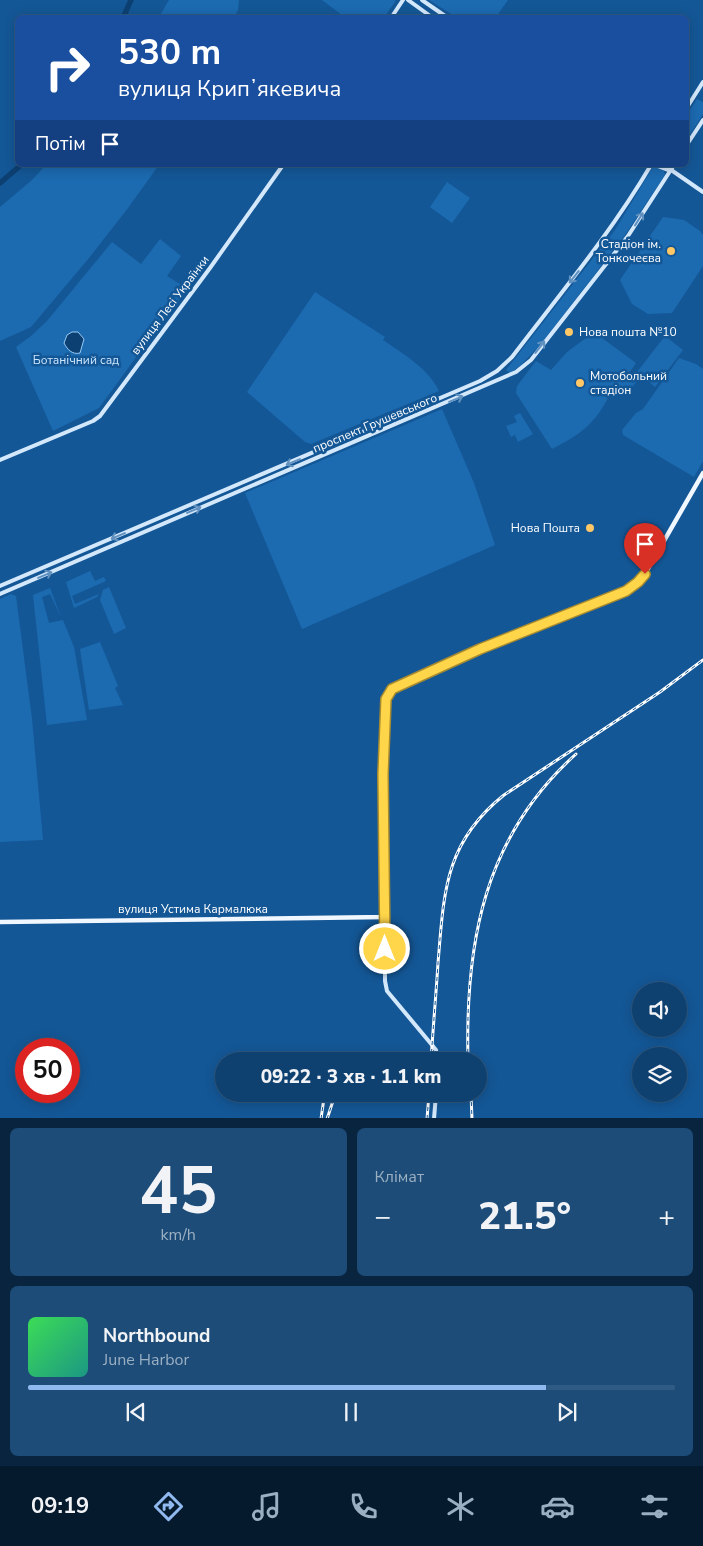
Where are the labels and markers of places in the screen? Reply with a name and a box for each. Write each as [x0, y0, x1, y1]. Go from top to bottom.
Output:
place label: Стадіон ім. Тонкочеєва [596, 236, 661, 266]
marker: Стадіон ім. Тонкочеєва [665, 245, 677, 257]
place label: Нова пошта №10 [579, 324, 677, 340]
marker: Нова пошта №10 [563, 326, 575, 338]
place label: Мотобольний стадіон [590, 368, 667, 398]
marker: Мотобольний стадіон [574, 377, 586, 389]
place label: Нова Пошта [511, 520, 580, 536]
marker: Нова Пошта [584, 522, 596, 534]
pin [624, 523, 666, 574]

